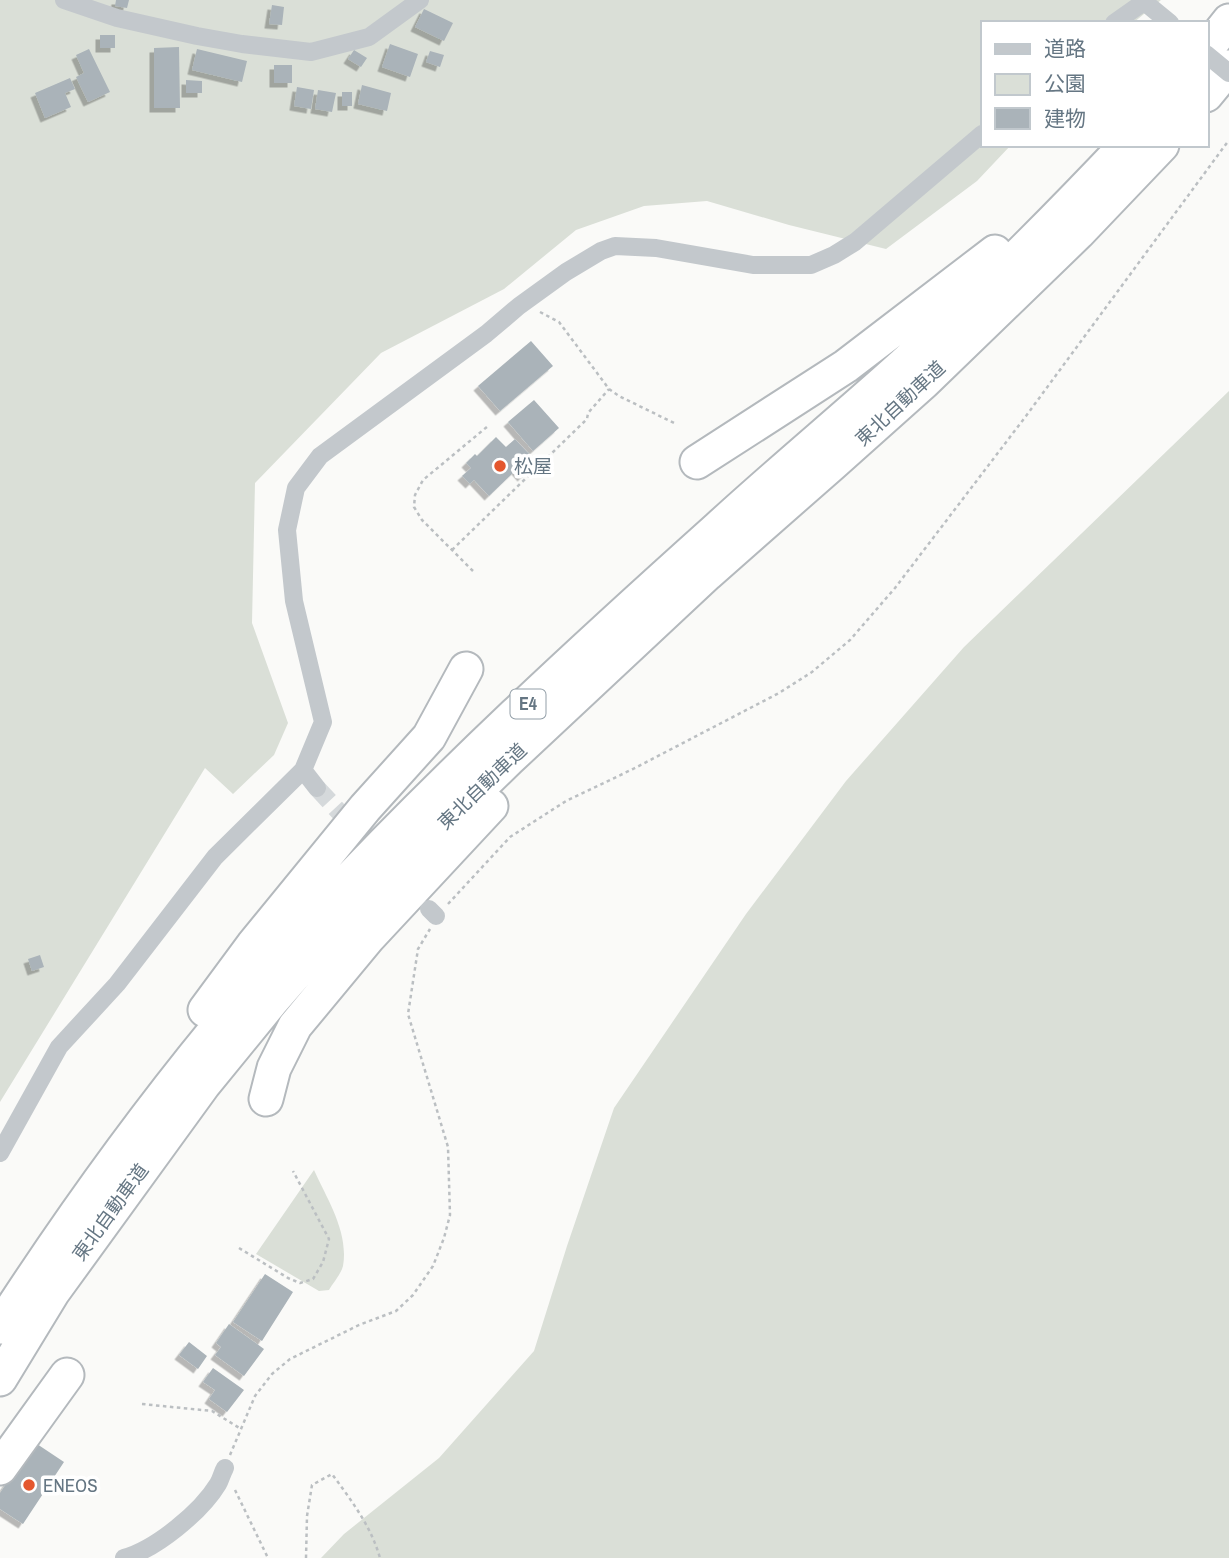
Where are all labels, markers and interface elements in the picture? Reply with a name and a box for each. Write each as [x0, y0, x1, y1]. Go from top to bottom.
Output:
legend [981, 21, 1208, 147]
text: 道路 [1044, 34, 1086, 63]
text: 公園 [1044, 69, 1086, 98]
text: 建物 [1044, 104, 1086, 133]
street label: 東北自動車道 [849, 355, 951, 451]
place label: 松屋 [514, 453, 552, 479]
marker: 松屋 [492, 458, 508, 474]
road number: E4 [510, 690, 546, 718]
street label: 東北自動車道 [432, 737, 532, 835]
street label: 東北自動車道 [66, 1158, 154, 1266]
place label: ENEOS [43, 1472, 98, 1498]
marker: ENEOS [21, 1477, 37, 1493]

